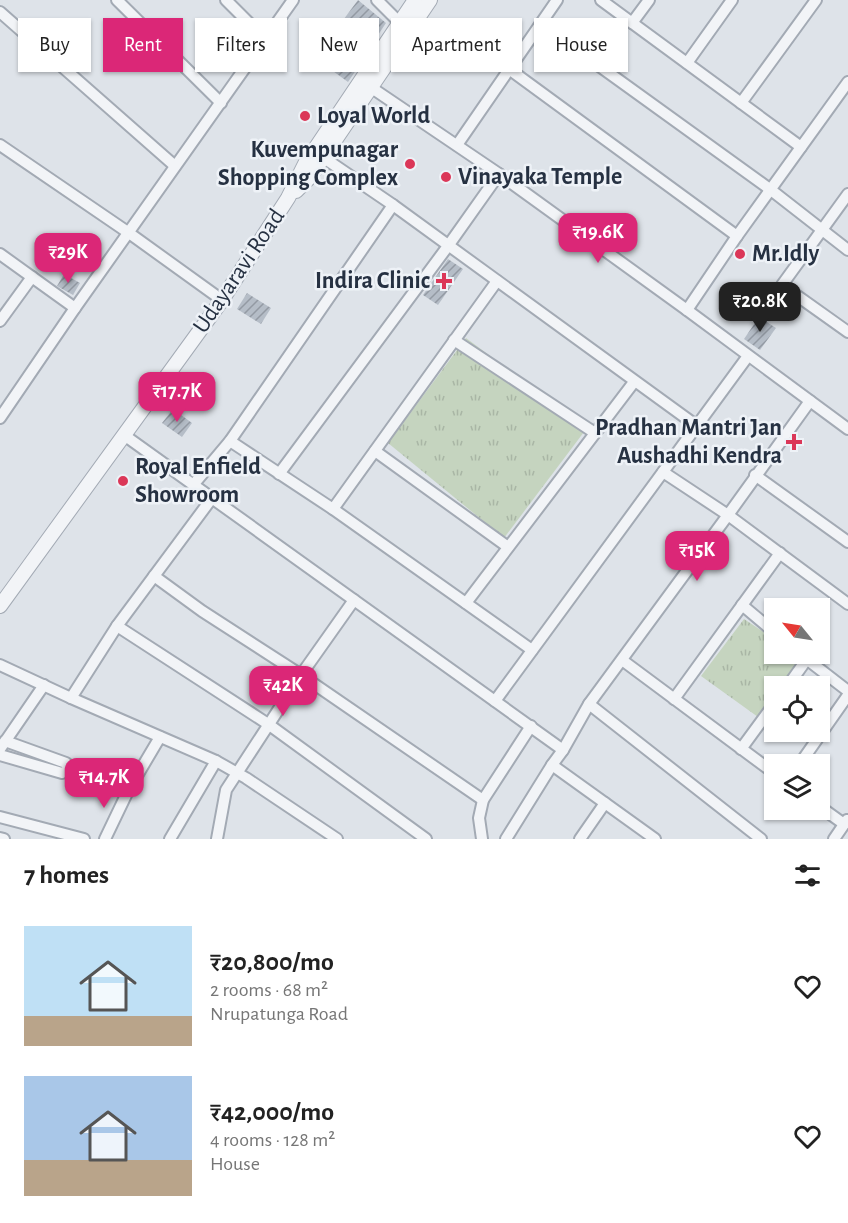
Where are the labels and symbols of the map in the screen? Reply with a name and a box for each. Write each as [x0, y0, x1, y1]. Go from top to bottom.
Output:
place label: Loyal World [317, 104, 430, 128]
marker: Loyal World [298, 109, 312, 123]
place label: Kuvempunagar Shopping Complex [218, 138, 399, 190]
marker: Kuvempunagar Shopping Complex [403, 157, 417, 171]
place label: Vinayaka Temple [458, 165, 622, 189]
marker: Vinayaka Temple [439, 170, 453, 184]
street label: Udayaravi Road [189, 205, 289, 337]
pin: ₹19.6K [549, 213, 647, 264]
pin: ₹29K [32, 233, 104, 284]
place label: Mr.Idly [752, 242, 820, 266]
marker: Mr.Idly [733, 247, 747, 261]
place label: Indira Clinic [315, 269, 430, 293]
marker: Indira Clinic [435, 272, 453, 290]
pin: ₹20.8K [711, 282, 809, 333]
pin: ₹17.7K [128, 372, 226, 423]
place label: Pradhan Mantri Jan Aushadhi Kendra [595, 416, 782, 468]
marker: Pradhan Mantri Jan Aushadhi Kendra [787, 435, 801, 449]
place label: Royal Enfield Showroom [135, 455, 261, 507]
marker: Royal Enfield Showroom [116, 474, 130, 488]
pin: ₹15K [661, 531, 733, 582]
north arrow [764, 598, 830, 664]
pin: ₹42K [247, 666, 319, 717]
pin: ₹14.7K [55, 758, 153, 809]

